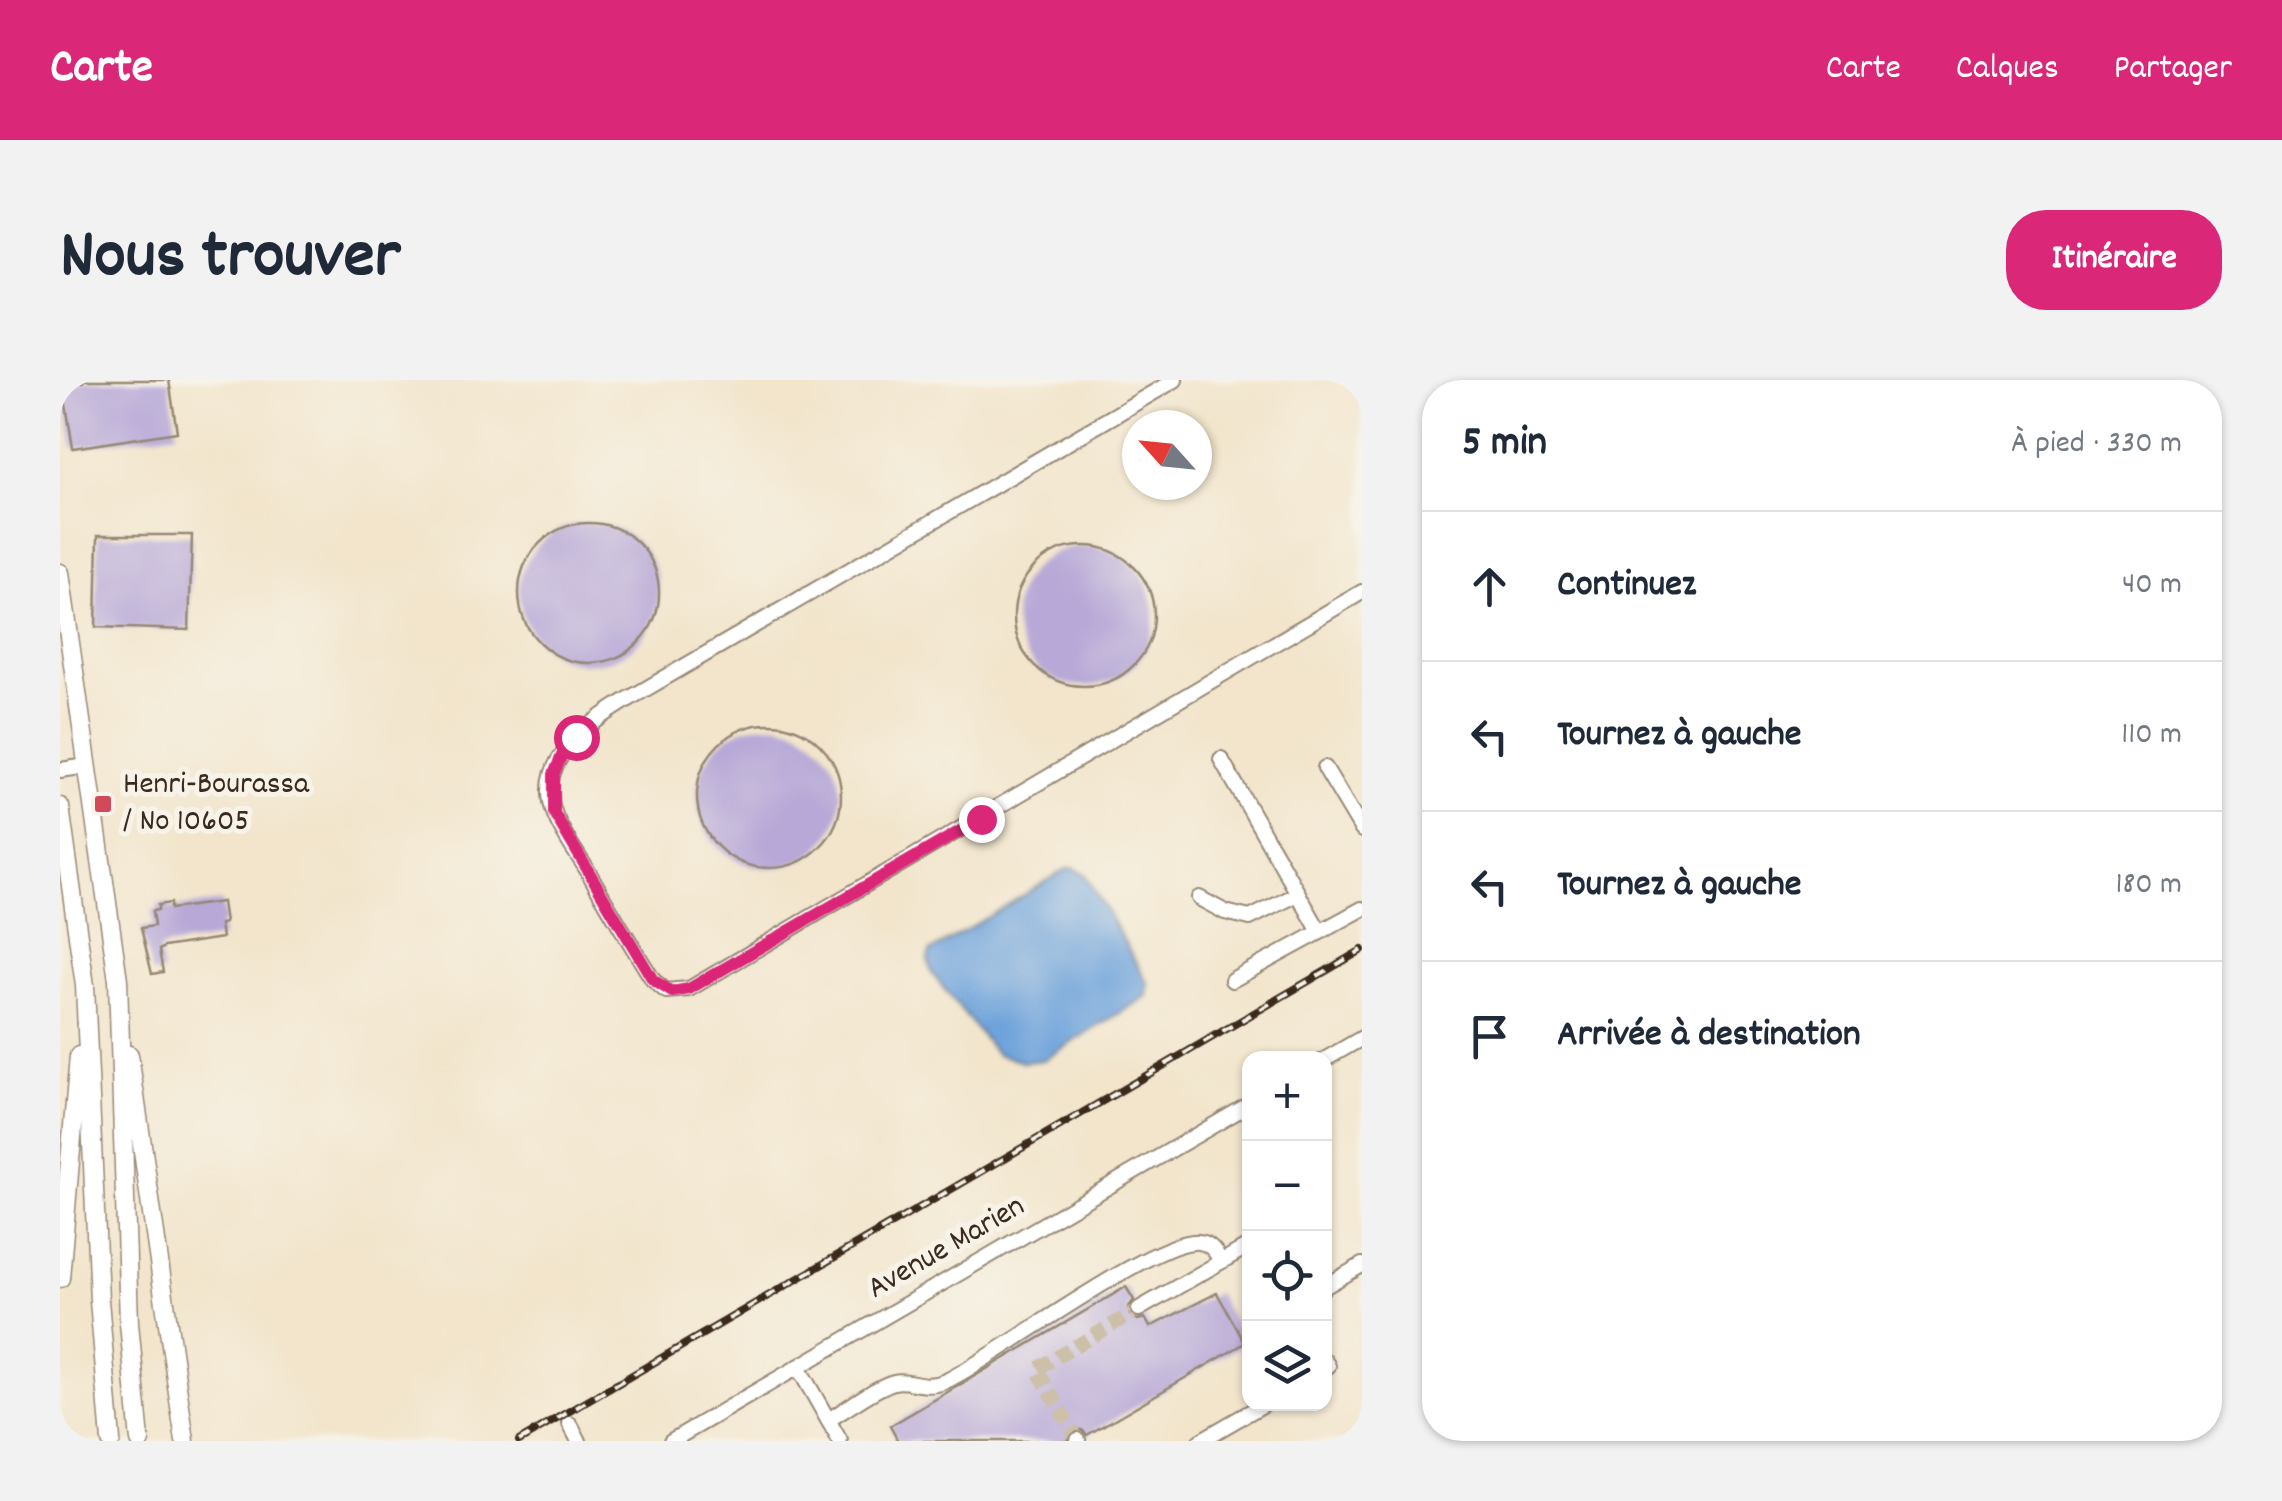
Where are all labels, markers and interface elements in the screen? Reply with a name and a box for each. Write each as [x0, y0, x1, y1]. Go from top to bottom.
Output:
text: Carte [50, 36, 153, 105]
text: Carte [1826, 45, 1901, 95]
text: Calques [1956, 45, 2059, 95]
text: Partager [2114, 45, 2232, 95]
text: Nous trouver [60, 210, 400, 310]
button: Itinéraire [2006, 210, 2222, 310]
north arrow [1122, 410, 1212, 500]
text: 5 min [1462, 415, 1547, 475]
text: À pied · 330 m [2011, 422, 2182, 468]
icon: ahead [1462, 559, 1517, 614]
text: Continuez [1557, 559, 1696, 614]
text: 40 m [2122, 563, 2182, 609]
icon: left [1462, 709, 1517, 764]
text: Tournez à gauche [1557, 709, 1802, 764]
text: 110 m [2121, 713, 2182, 759]
route start [554, 715, 600, 761]
place label: Henri-Bourassa / No 10605 [123, 763, 310, 846]
marker: Henri-Bourassa / No 10605 [92, 793, 114, 815]
route end [959, 797, 1005, 843]
icon: left [1462, 859, 1517, 914]
text: Tournez à gauche [1557, 859, 1802, 914]
text: 180 m [2115, 863, 2182, 909]
icon: arrive [1462, 1009, 1517, 1064]
text: Arrivée à destination [1557, 1009, 1861, 1064]
map controls [1242, 1051, 1332, 1411]
button: + [1242, 1051, 1332, 1141]
button: − [1242, 1141, 1332, 1231]
street label: Avenue Marien [860, 1185, 1034, 1313]
button: locate [1242, 1231, 1332, 1321]
button: layers [1242, 1321, 1332, 1411]

